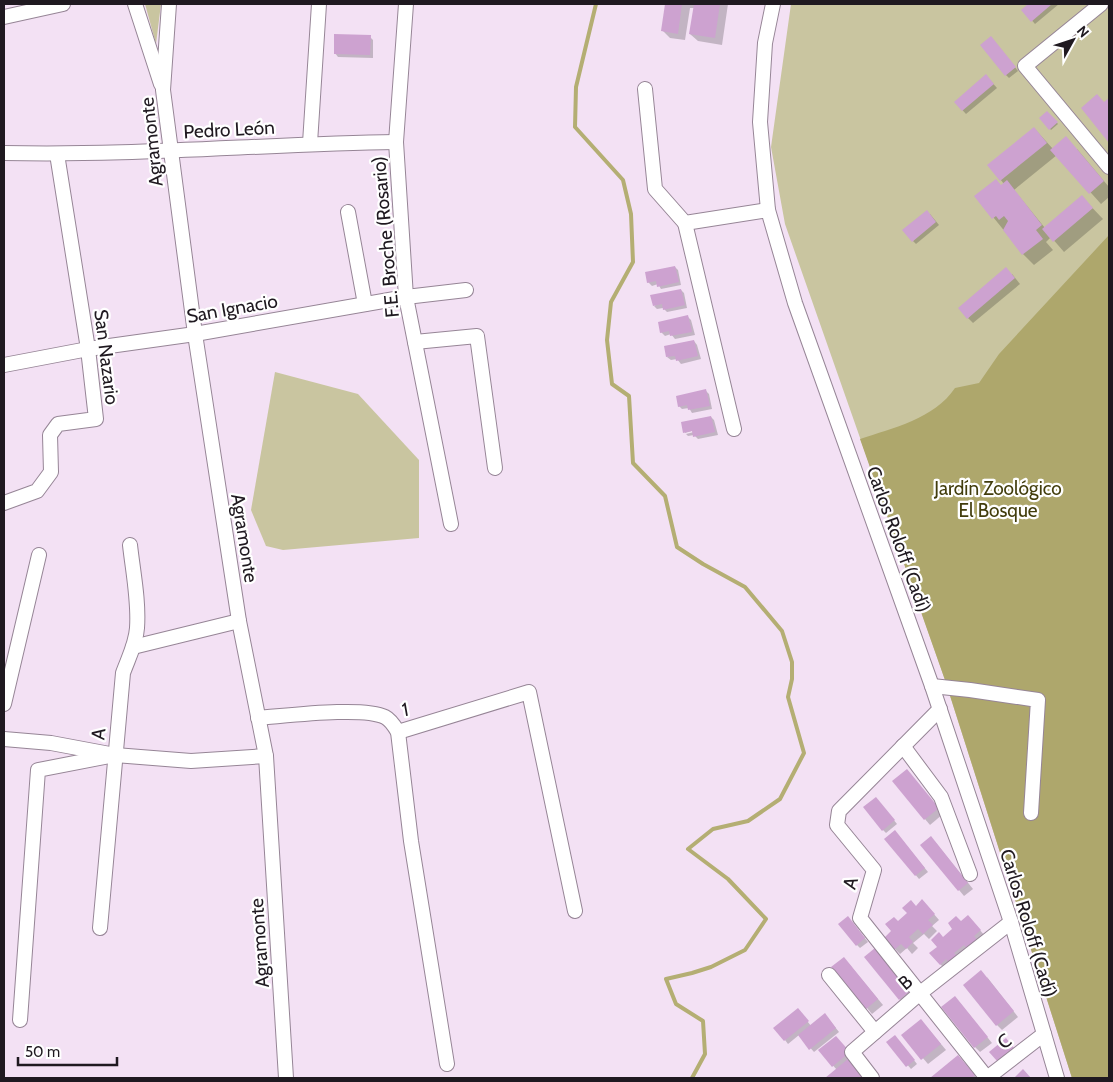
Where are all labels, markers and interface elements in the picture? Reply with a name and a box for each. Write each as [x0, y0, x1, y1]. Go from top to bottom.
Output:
north arrow [1048, 15, 1098, 65]
text: N [1073, 22, 1093, 41]
street label: Agramonte [135, 96, 168, 188]
street label: Pedro León [183, 116, 275, 143]
street label: F.E. Broche (Rosario) [367, 155, 404, 319]
street label: San Ignacio [185, 289, 279, 328]
street label: San Nazario [89, 308, 124, 406]
street label: Carlos Roloff (Cadí) [861, 463, 936, 615]
park label: Jardín Zoológico El Bosque [933, 477, 1062, 522]
street label: Agramonte [226, 492, 263, 584]
street label: 1 [400, 698, 410, 721]
street label: A [86, 727, 111, 741]
street label: Carlos Roloff (Cadí) [995, 846, 1062, 1000]
street label: A [838, 874, 863, 892]
street label: Agramonte [245, 897, 274, 988]
street label: B [894, 970, 917, 995]
street label: C [993, 1029, 1016, 1054]
scale bar [18, 1034, 116, 1066]
text: 50 m [25, 1043, 60, 1061]

